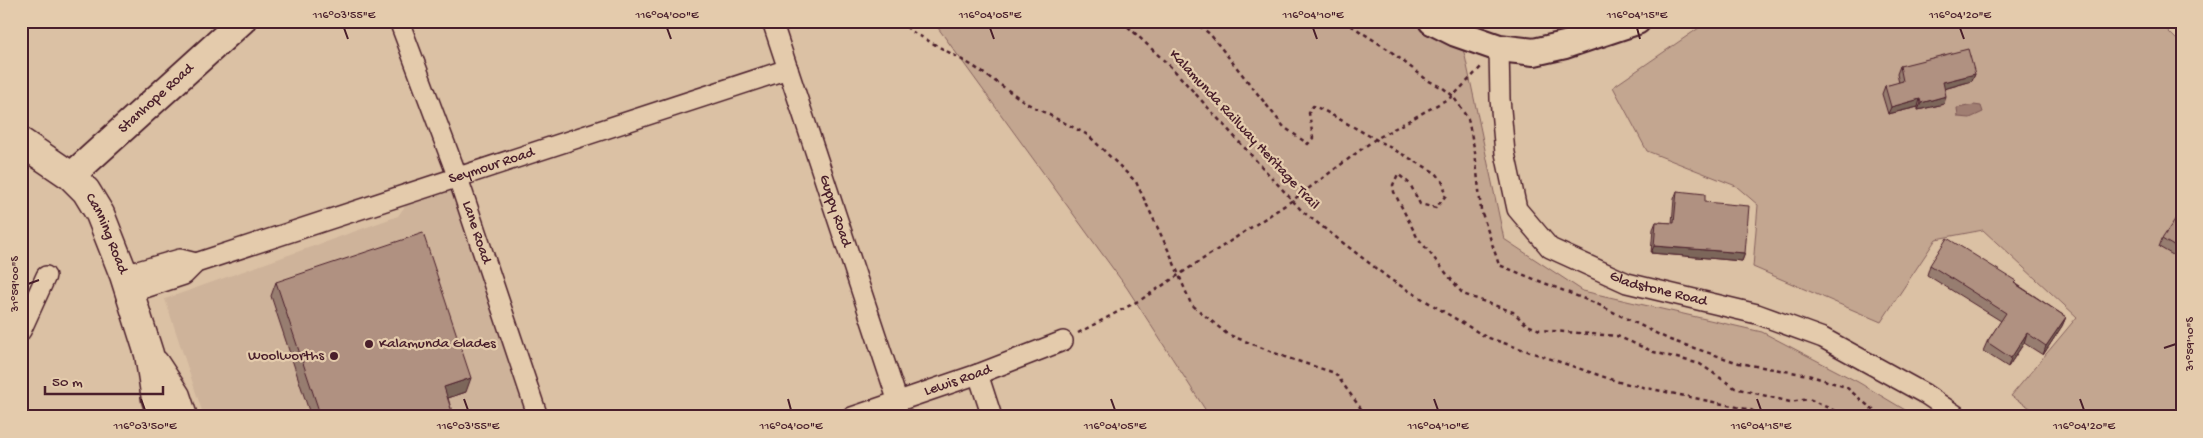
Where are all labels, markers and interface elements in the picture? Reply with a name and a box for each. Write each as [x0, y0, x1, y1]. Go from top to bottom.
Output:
text: 116°03'55"E [312, 9, 376, 23]
text: 116°04'00"E [635, 9, 699, 23]
text: 116°04'05"E [958, 9, 1022, 23]
text: 116°04'10"E [1282, 9, 1344, 23]
text: 116°04'15"E [1606, 9, 1668, 23]
text: 116°04'20"E [1928, 9, 1991, 23]
street label: Kalamunda Railway Heritage Trail [1165, 46, 1323, 214]
street label: Stanhope Road [115, 59, 199, 138]
street label: Seymour Road [446, 143, 538, 189]
street label: Guppy Road [814, 172, 855, 250]
street label: Canning Road [81, 190, 132, 277]
street label: Lane Road [457, 199, 495, 267]
text: 31°59'00"S [9, 256, 23, 313]
street label: Gladstone Road [1606, 267, 1710, 311]
text: 31°59'10"S [2184, 317, 2198, 372]
place label: Kalamunda Glades [379, 335, 496, 353]
marker: Kalamunda Glades [363, 338, 375, 350]
place label: Woolworths [248, 347, 324, 365]
marker: Woolworths [328, 350, 340, 362]
street label: Lewis Road [922, 360, 995, 401]
scale bar [45, 363, 162, 395]
text: 50 m [52, 374, 83, 392]
text: 116°03'50"E [113, 420, 177, 434]
text: 116°03'55"E [436, 420, 500, 434]
text: 116°04'00"E [759, 420, 823, 434]
text: 116°04'05"E [1083, 420, 1147, 434]
text: 116°04'10"E [1407, 420, 1469, 434]
text: 116°04'15"E [1730, 420, 1792, 434]
text: 116°04'20"E [2052, 420, 2115, 434]

